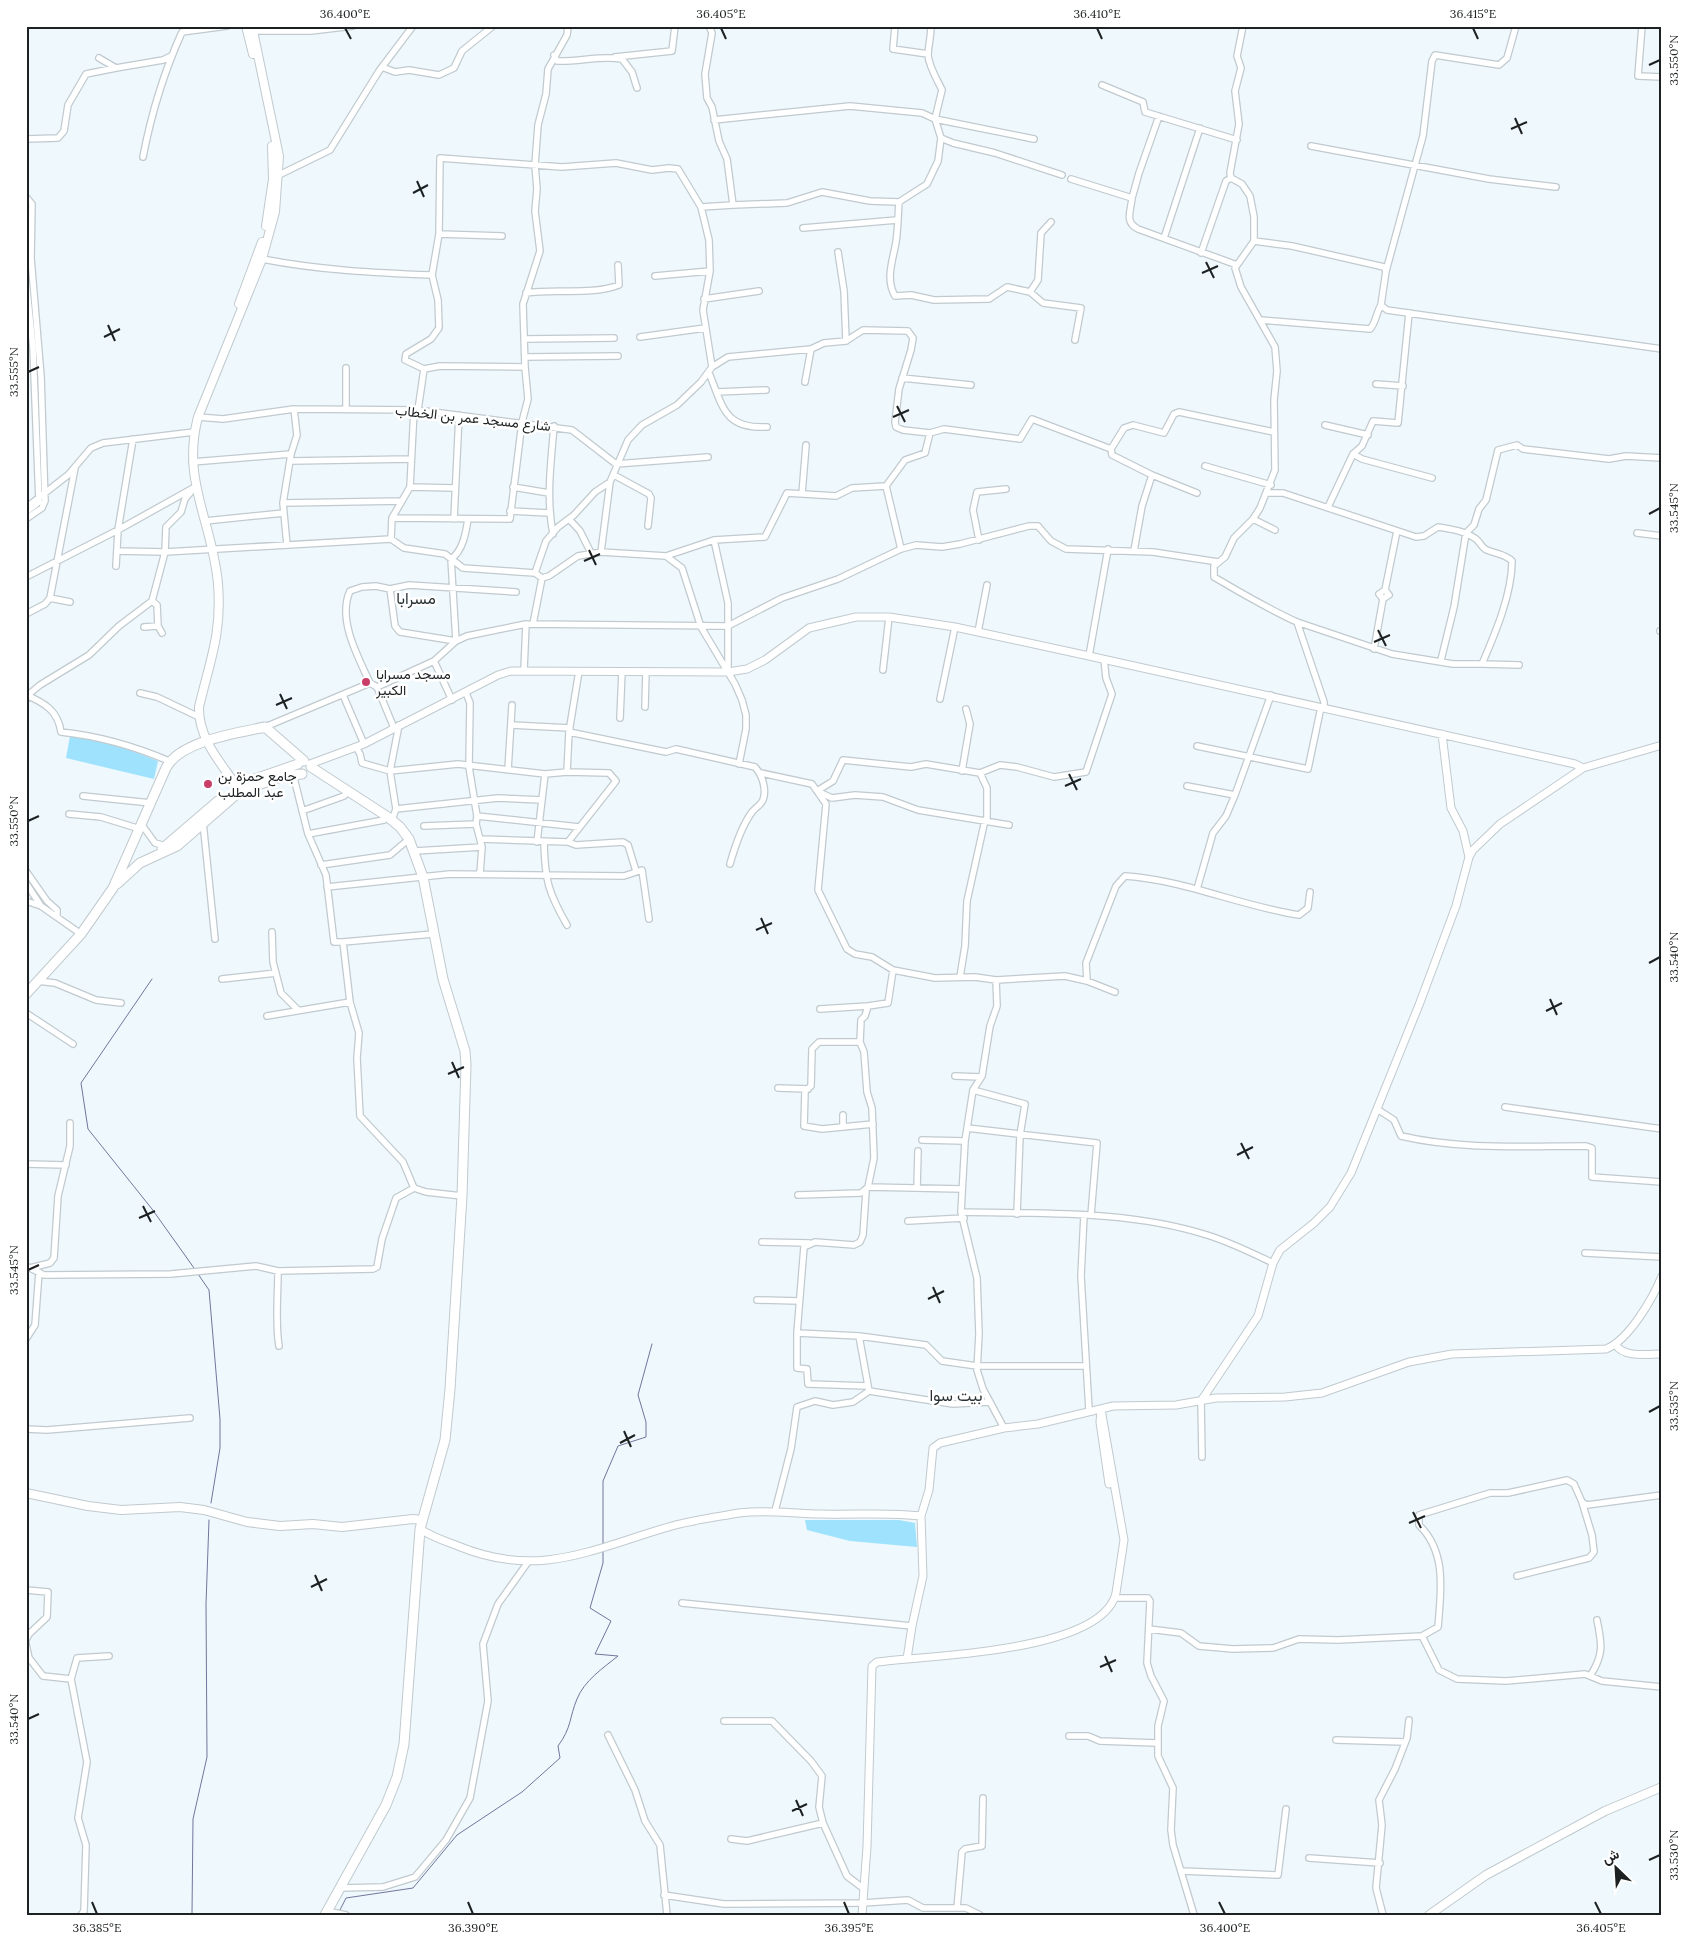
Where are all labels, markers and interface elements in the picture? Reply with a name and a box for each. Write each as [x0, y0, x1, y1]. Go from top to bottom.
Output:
text: 36.400°E [320, 6, 370, 21]
text: 36.405°E [696, 6, 746, 21]
text: 36.410°E [1073, 6, 1121, 21]
text: 36.415°E [1450, 6, 1496, 21]
text: 33.550°N [1666, 35, 1681, 85]
text: 33.555°N [6, 347, 21, 397]
street label: شارع مسجد عمر بن الخطاب [394, 401, 552, 437]
text: 33.545°N [1666, 483, 1681, 533]
district label: مسرابا [396, 588, 436, 609]
place label: مسجد مسرابا الكبير [375, 665, 451, 699]
marker: مسجد مسرابا الكبير [360, 676, 372, 688]
place label: جامع حمزة بن عبد المطلب [218, 767, 297, 801]
marker: جامع حمزة بن عبد المطلب [202, 778, 214, 790]
text: 33.550°N [6, 796, 21, 846]
text: 33.540°N [1666, 932, 1681, 982]
text: 33.545°N [6, 1245, 21, 1295]
text: 33.535°N [1666, 1381, 1681, 1431]
district label: بيت سوا [929, 1385, 983, 1406]
text: 33.540°N [6, 1694, 21, 1744]
text: 33.530°N [1666, 1829, 1681, 1881]
north arrow [1590, 1844, 1640, 1894]
text: ش [1599, 1844, 1622, 1868]
text: 36.385°E [73, 1920, 121, 1935]
text: 36.390°E [448, 1920, 498, 1935]
text: 36.395°E [824, 1920, 874, 1935]
text: 36.400°E [1200, 1920, 1250, 1935]
text: 36.405°E [1576, 1920, 1626, 1935]

